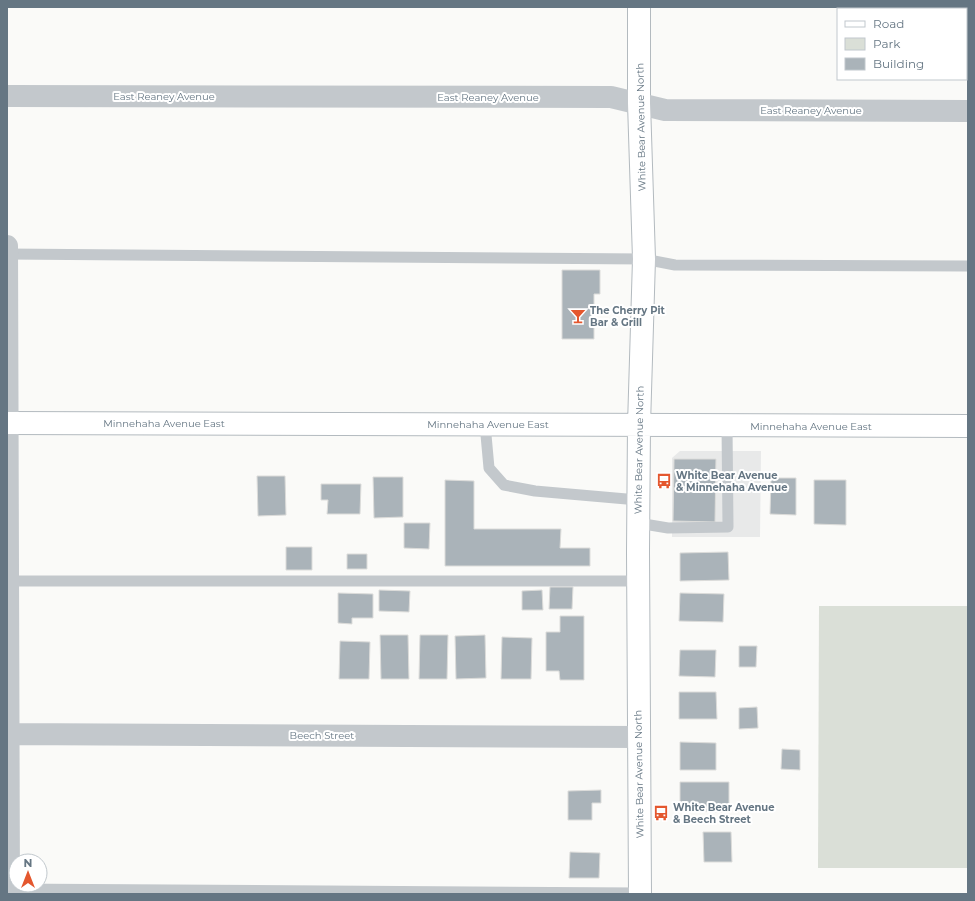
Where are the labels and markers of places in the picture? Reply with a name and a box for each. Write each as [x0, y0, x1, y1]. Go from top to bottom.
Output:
place label: The Cherry Pit Bar & Grill [590, 304, 665, 329]
bar icon: The Cherry Pit Bar & Grill [569, 307, 587, 325]
place label: White Bear Avenue & Minnehaha Avenue [676, 469, 787, 494]
bus stop icon: White Bear Avenue & Minnehaha Avenue [655, 472, 673, 490]
place label: White Bear Avenue & Beech Street [673, 801, 775, 826]
bus stop icon: White Bear Avenue & Beech Street [652, 804, 670, 822]

